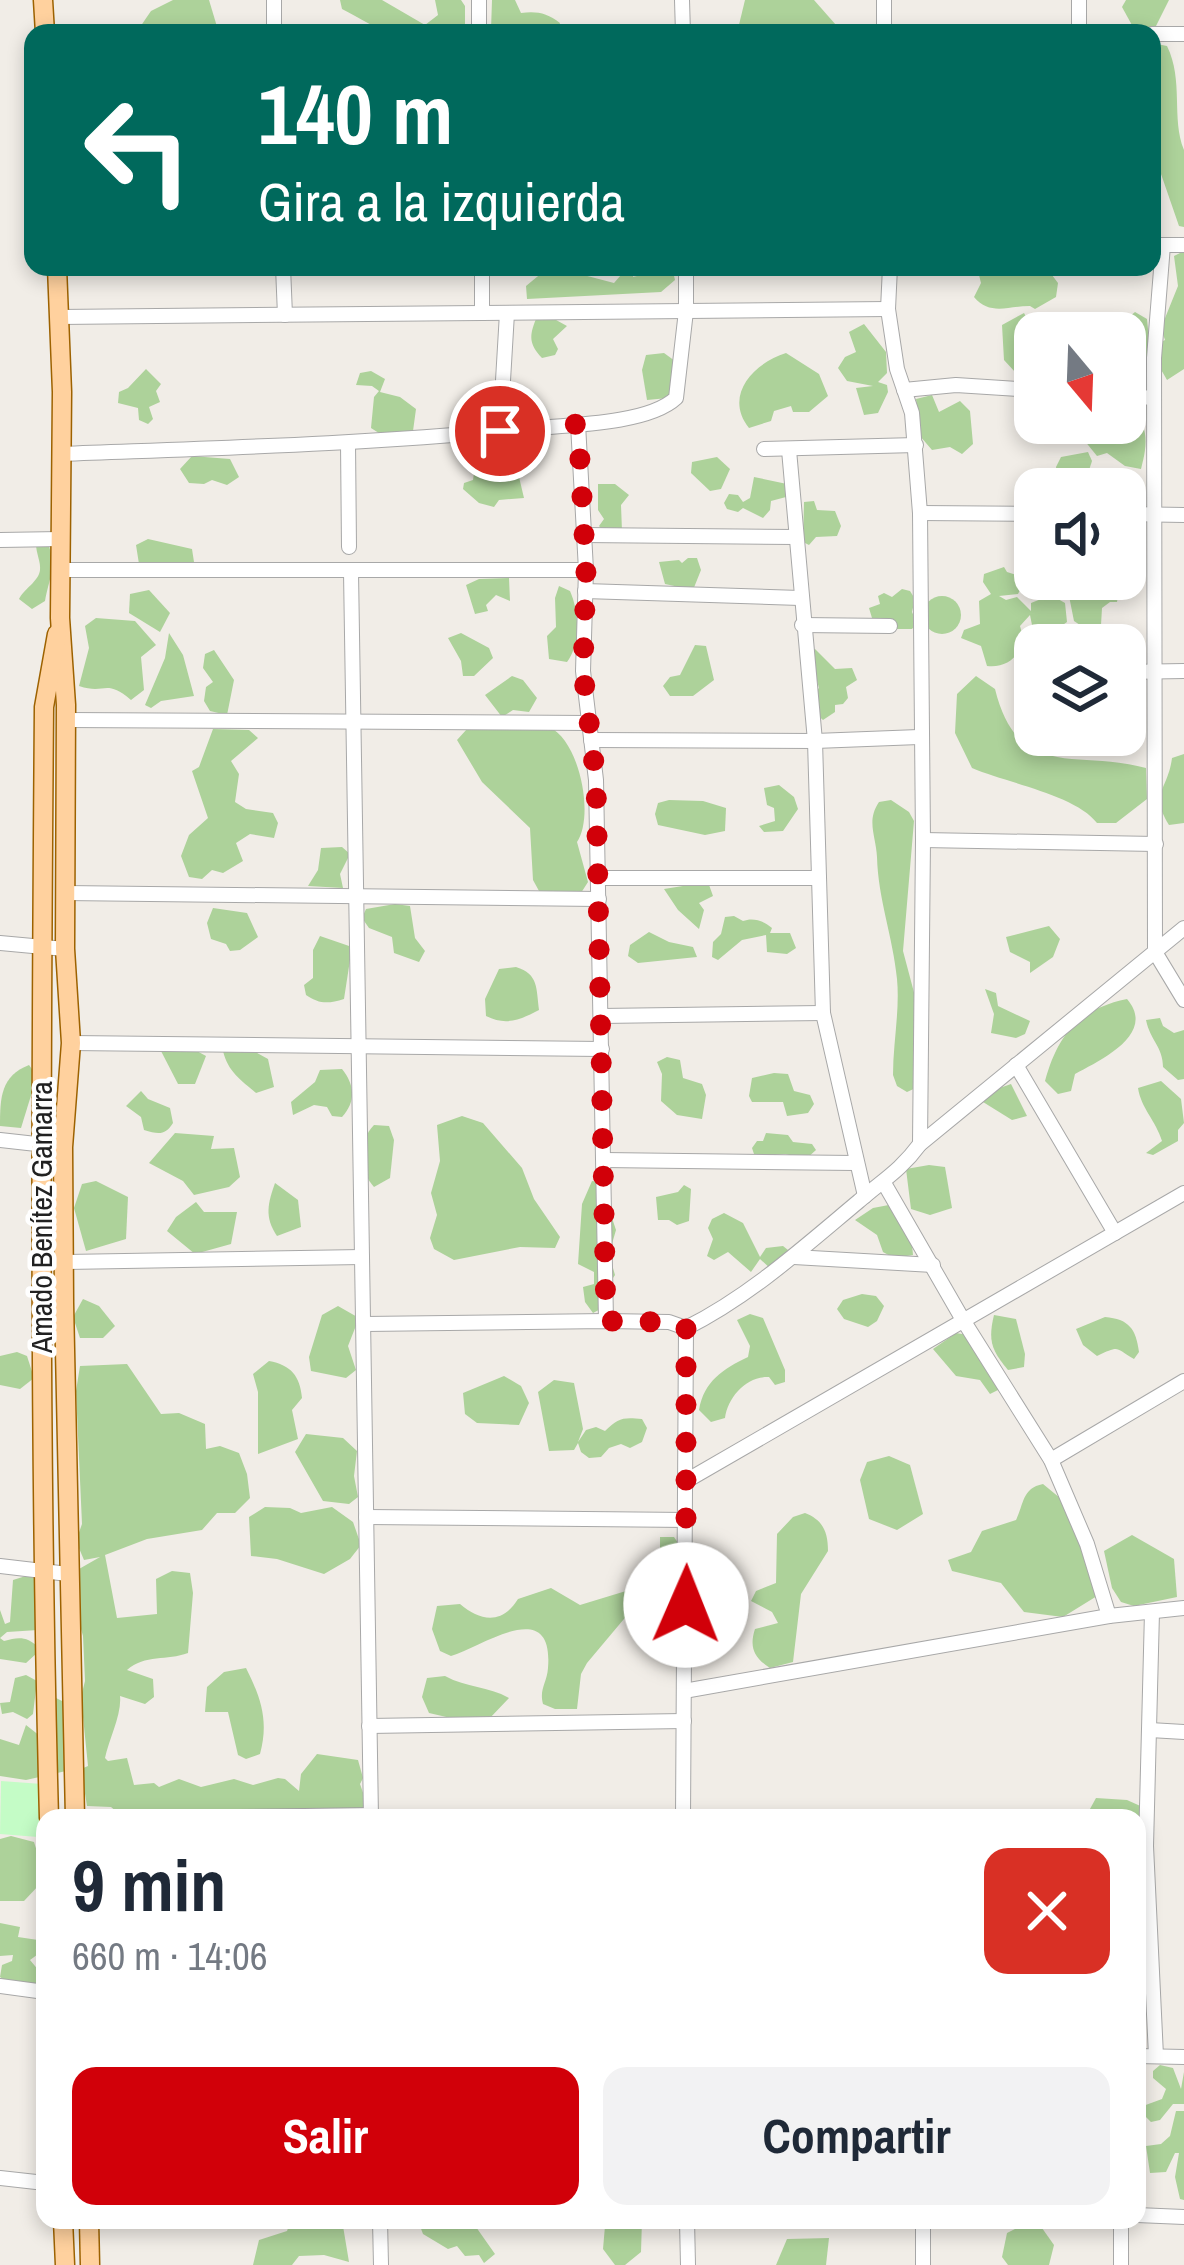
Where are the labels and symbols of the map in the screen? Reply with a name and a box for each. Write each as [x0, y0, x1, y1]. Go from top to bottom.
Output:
north arrow [1014, 312, 1146, 444]
pin [449, 380, 551, 482]
street label: Amado Benítez Gamarra [21, 1081, 61, 1354]
position arrow [623, 1542, 749, 1668]

